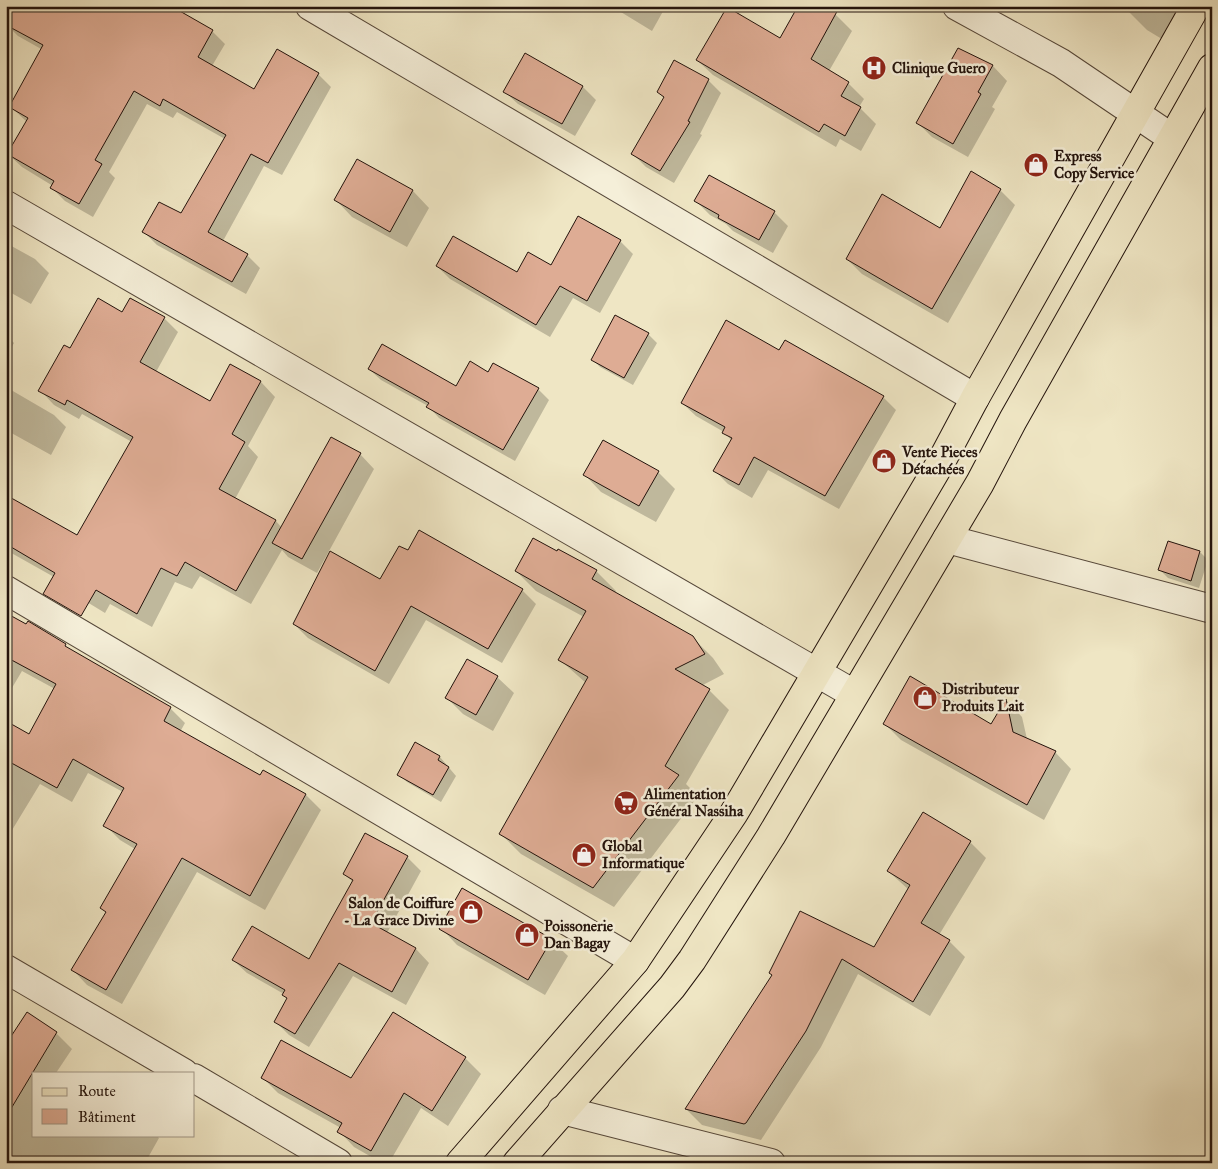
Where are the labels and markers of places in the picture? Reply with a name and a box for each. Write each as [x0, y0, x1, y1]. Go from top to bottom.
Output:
hospital icon: Clinique Guero [861, 55, 887, 81]
place label: Clinique Guero [892, 59, 986, 78]
place label: Express Copy Service [1054, 147, 1135, 183]
shop icon: Express Copy Service [1023, 152, 1049, 178]
place label: Vente Pieces Détachées [901, 443, 978, 478]
shop icon: Vente Pieces Détachées [871, 448, 897, 474]
place label: Distributeur Produits Lait [942, 680, 1025, 715]
shop icon: Distributeur Produits Lait [912, 685, 938, 711]
place label: Alimentation Général Nassiha [643, 785, 744, 820]
supermarket icon: Alimentation Général Nassiha [613, 790, 639, 816]
place label: Global Informatique [602, 837, 685, 873]
shop icon: Global Informatique [571, 842, 597, 868]
place label: Salon de Coiffure - La Grace Divine [344, 894, 455, 929]
shop icon: Salon de Coiffure - La Grace Divine [458, 899, 484, 925]
place label: Poissonerie Dan Bagay [544, 917, 614, 953]
shop icon: Poissonerie Dan Bagay [514, 922, 540, 948]

